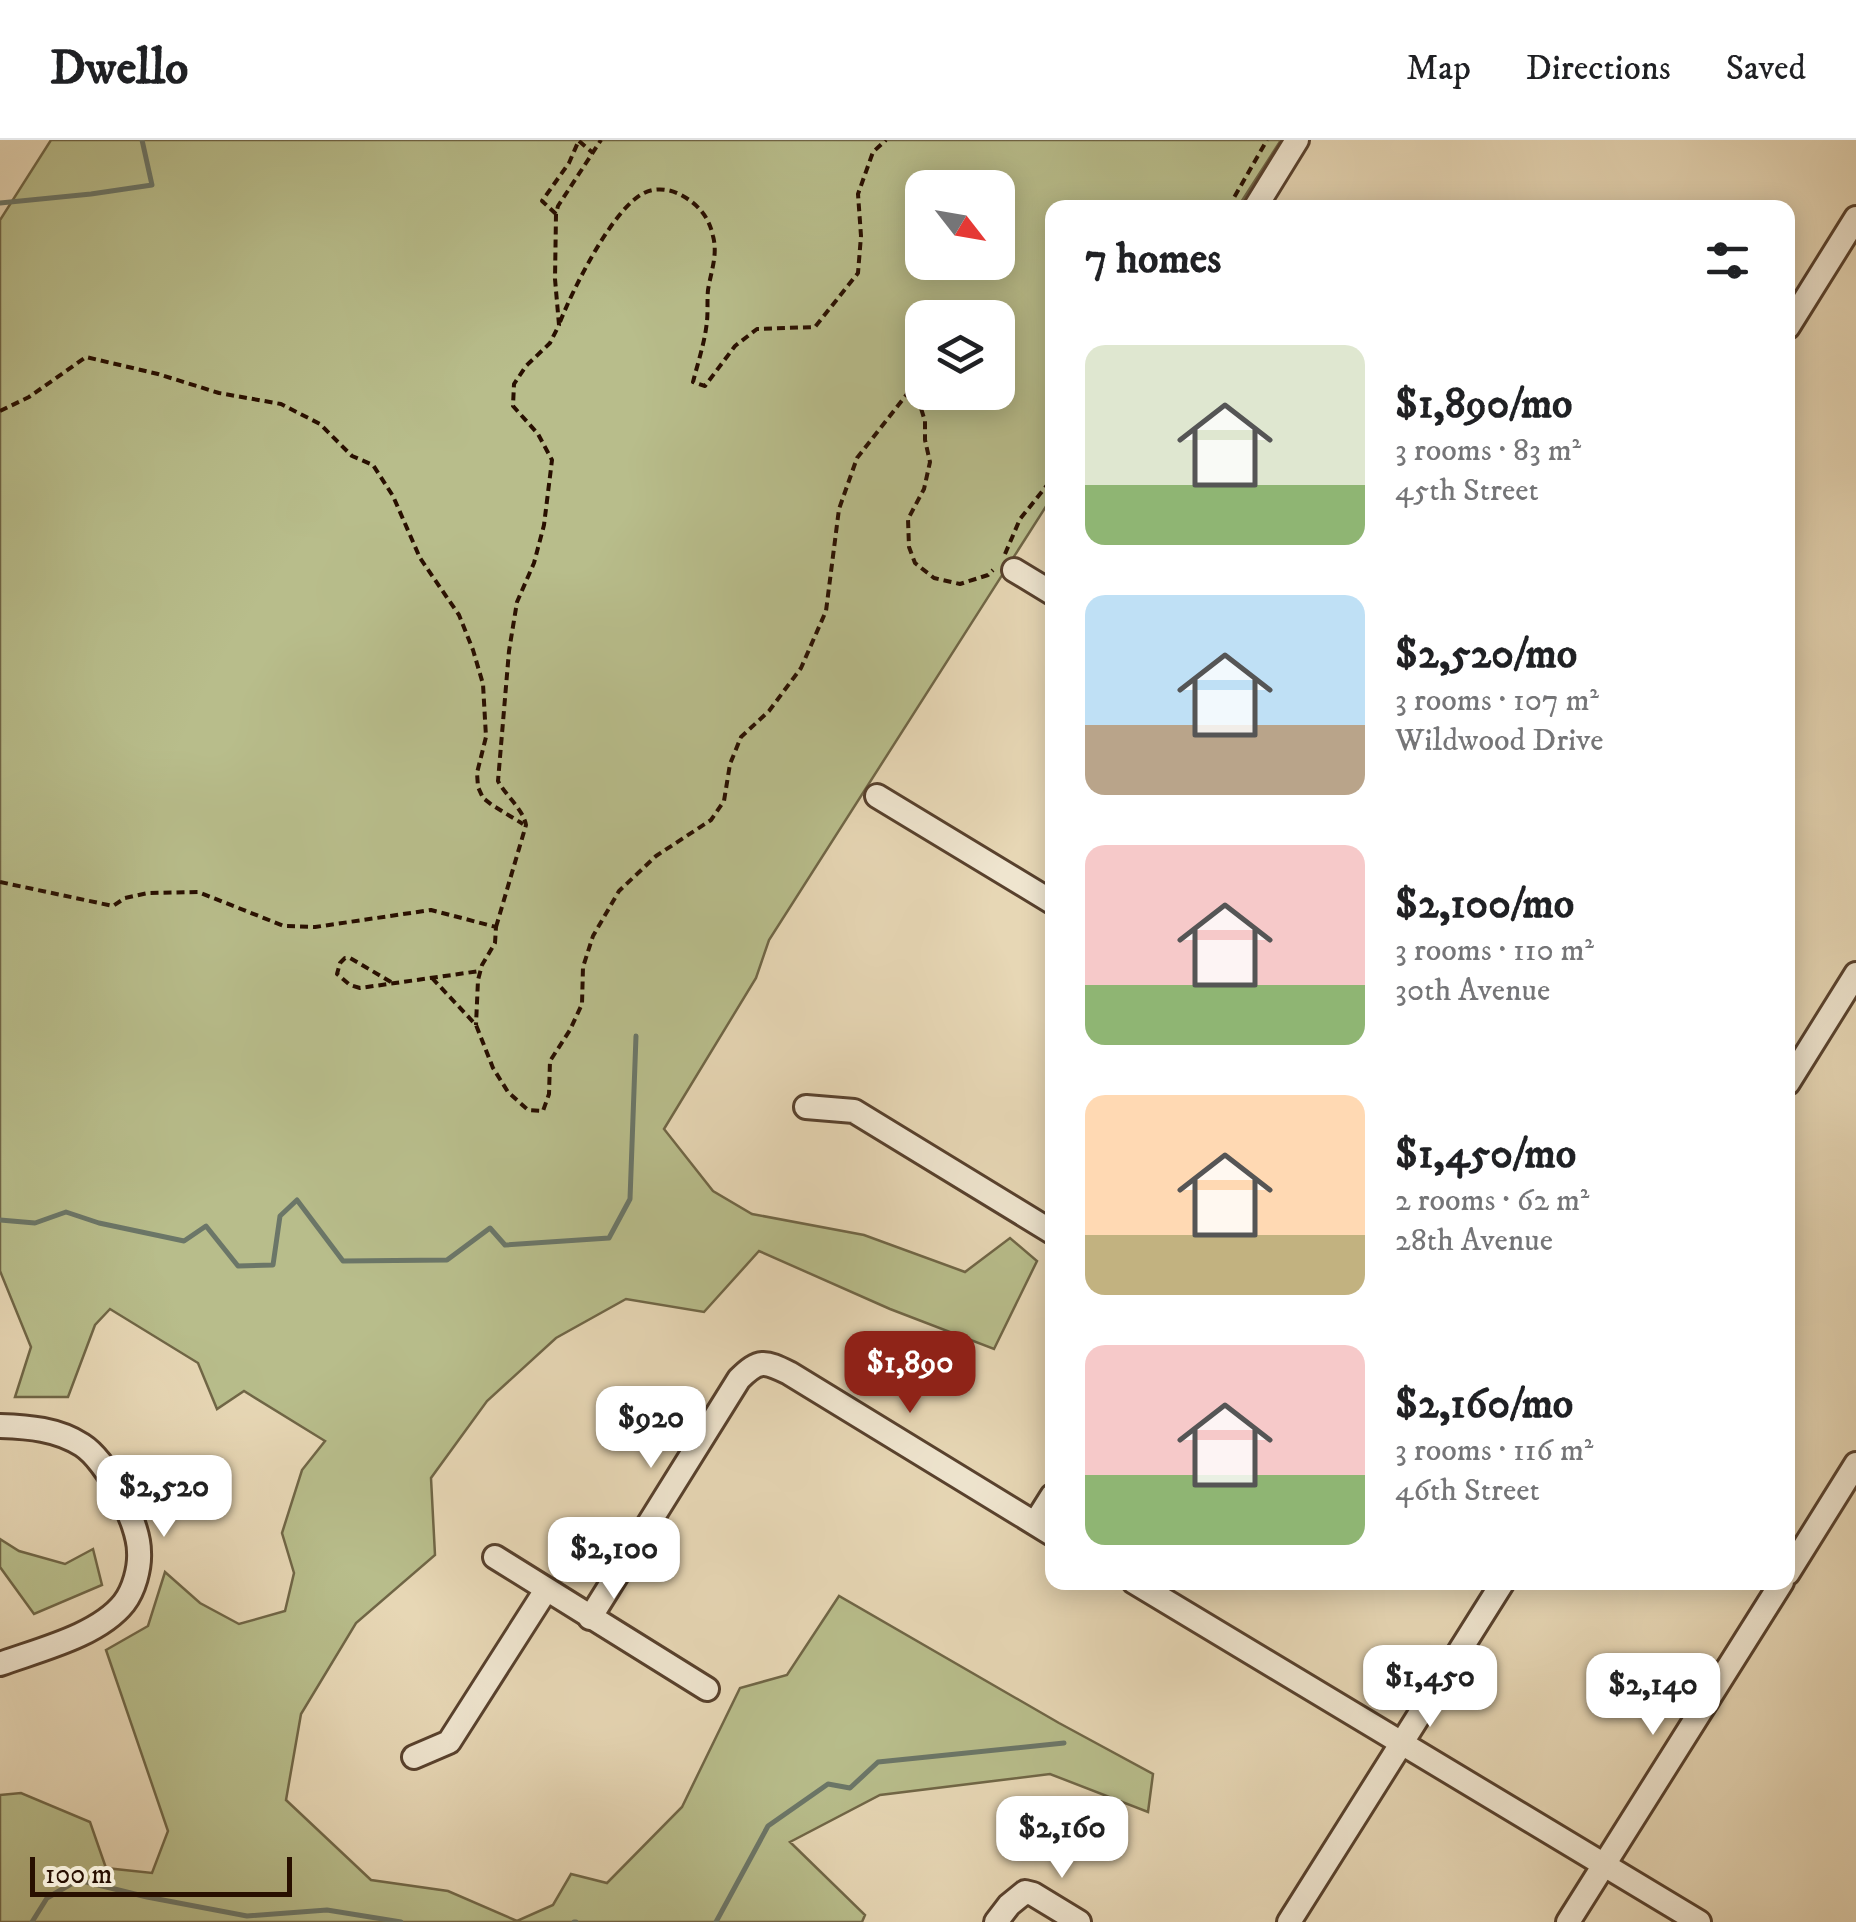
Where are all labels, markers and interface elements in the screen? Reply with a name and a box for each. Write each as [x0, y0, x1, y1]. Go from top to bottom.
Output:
text: Dwello [50, 39, 188, 99]
text: Map [1406, 47, 1471, 91]
text: Directions [1526, 47, 1671, 91]
text: Saved [1726, 47, 1806, 91]
north arrow [905, 170, 1015, 280]
map controls [905, 170, 1015, 410]
icon: filters [1700, 233, 1755, 288]
text: 7 homes [1085, 234, 1221, 286]
button: layers [905, 300, 1015, 410]
text: $1,890/mo [1395, 379, 1573, 431]
icon: home [1165, 385, 1285, 505]
text: 3 rooms · 83 m² [1395, 431, 1581, 471]
text: 45th Street [1395, 471, 1539, 511]
text: $2,520/mo [1395, 629, 1577, 681]
icon: home [1165, 635, 1285, 755]
text: 3 rooms · 107 m² [1395, 681, 1599, 721]
text: Wildwood Drive [1395, 721, 1604, 761]
text: $2,100/mo [1395, 879, 1574, 931]
icon: home [1165, 885, 1285, 1005]
text: 3 rooms · 110 m² [1395, 931, 1594, 971]
text: 30th Avenue [1395, 971, 1550, 1011]
text: $1,450/mo [1395, 1129, 1576, 1181]
icon: home [1165, 1135, 1285, 1255]
text: 2 rooms · 62 m² [1395, 1181, 1589, 1221]
text: 28th Avenue [1395, 1221, 1553, 1261]
pin: $1,890 [829, 1331, 991, 1416]
text: $1,890 [866, 1343, 954, 1383]
text: $2,160/mo [1395, 1379, 1573, 1431]
icon: home [1165, 1385, 1285, 1505]
pin: $920 [592, 1386, 710, 1471]
text: $920 [618, 1398, 684, 1438]
text: 3 rooms · 116 m² [1395, 1431, 1593, 1471]
pin: $2,520 [83, 1455, 245, 1540]
text: $2,520 [119, 1467, 209, 1507]
text: 46th Street [1395, 1471, 1540, 1511]
pin: $2,100 [533, 1517, 695, 1602]
text: $2,100 [570, 1529, 658, 1569]
pin: $1,450 [1349, 1645, 1511, 1730]
pin: $2,140 [1572, 1653, 1734, 1738]
text: $1,450 [1385, 1657, 1475, 1697]
text: $2,140 [1608, 1665, 1698, 1705]
pin: $2,160 [981, 1796, 1143, 1881]
text: $2,160 [1018, 1808, 1106, 1848]
scale bar [30, 1852, 292, 1896]
text: 100 m [45, 1857, 112, 1892]

